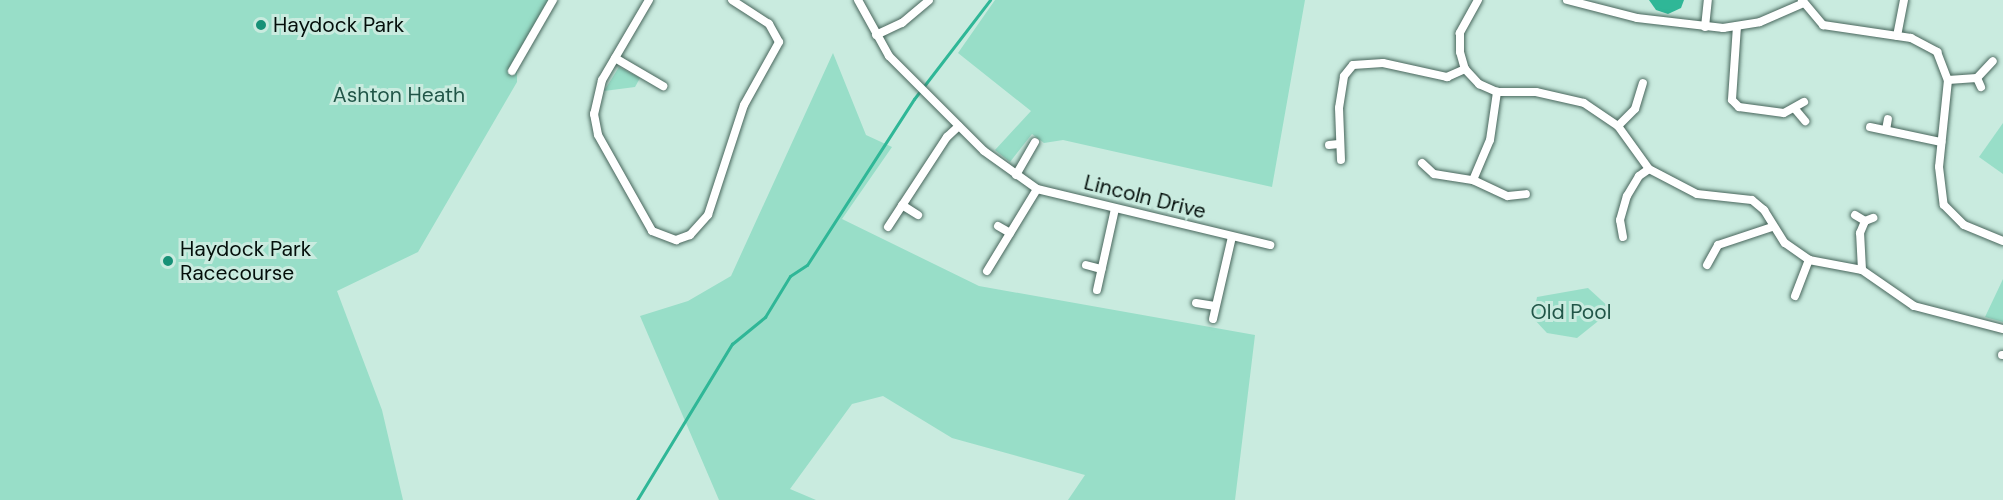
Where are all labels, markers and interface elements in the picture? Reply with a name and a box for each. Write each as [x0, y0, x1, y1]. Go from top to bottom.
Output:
place label: Haydock Park [273, 12, 404, 38]
marker: Haydock Park [254, 18, 268, 32]
park label: Ashton Heath [333, 82, 465, 108]
street label: Lincoln Drive [1081, 170, 1209, 224]
place label: Haydock Park Racecourse [180, 236, 311, 286]
marker: Haydock Park Racecourse [161, 254, 175, 268]
park label: Old Pool [1531, 299, 1611, 325]

